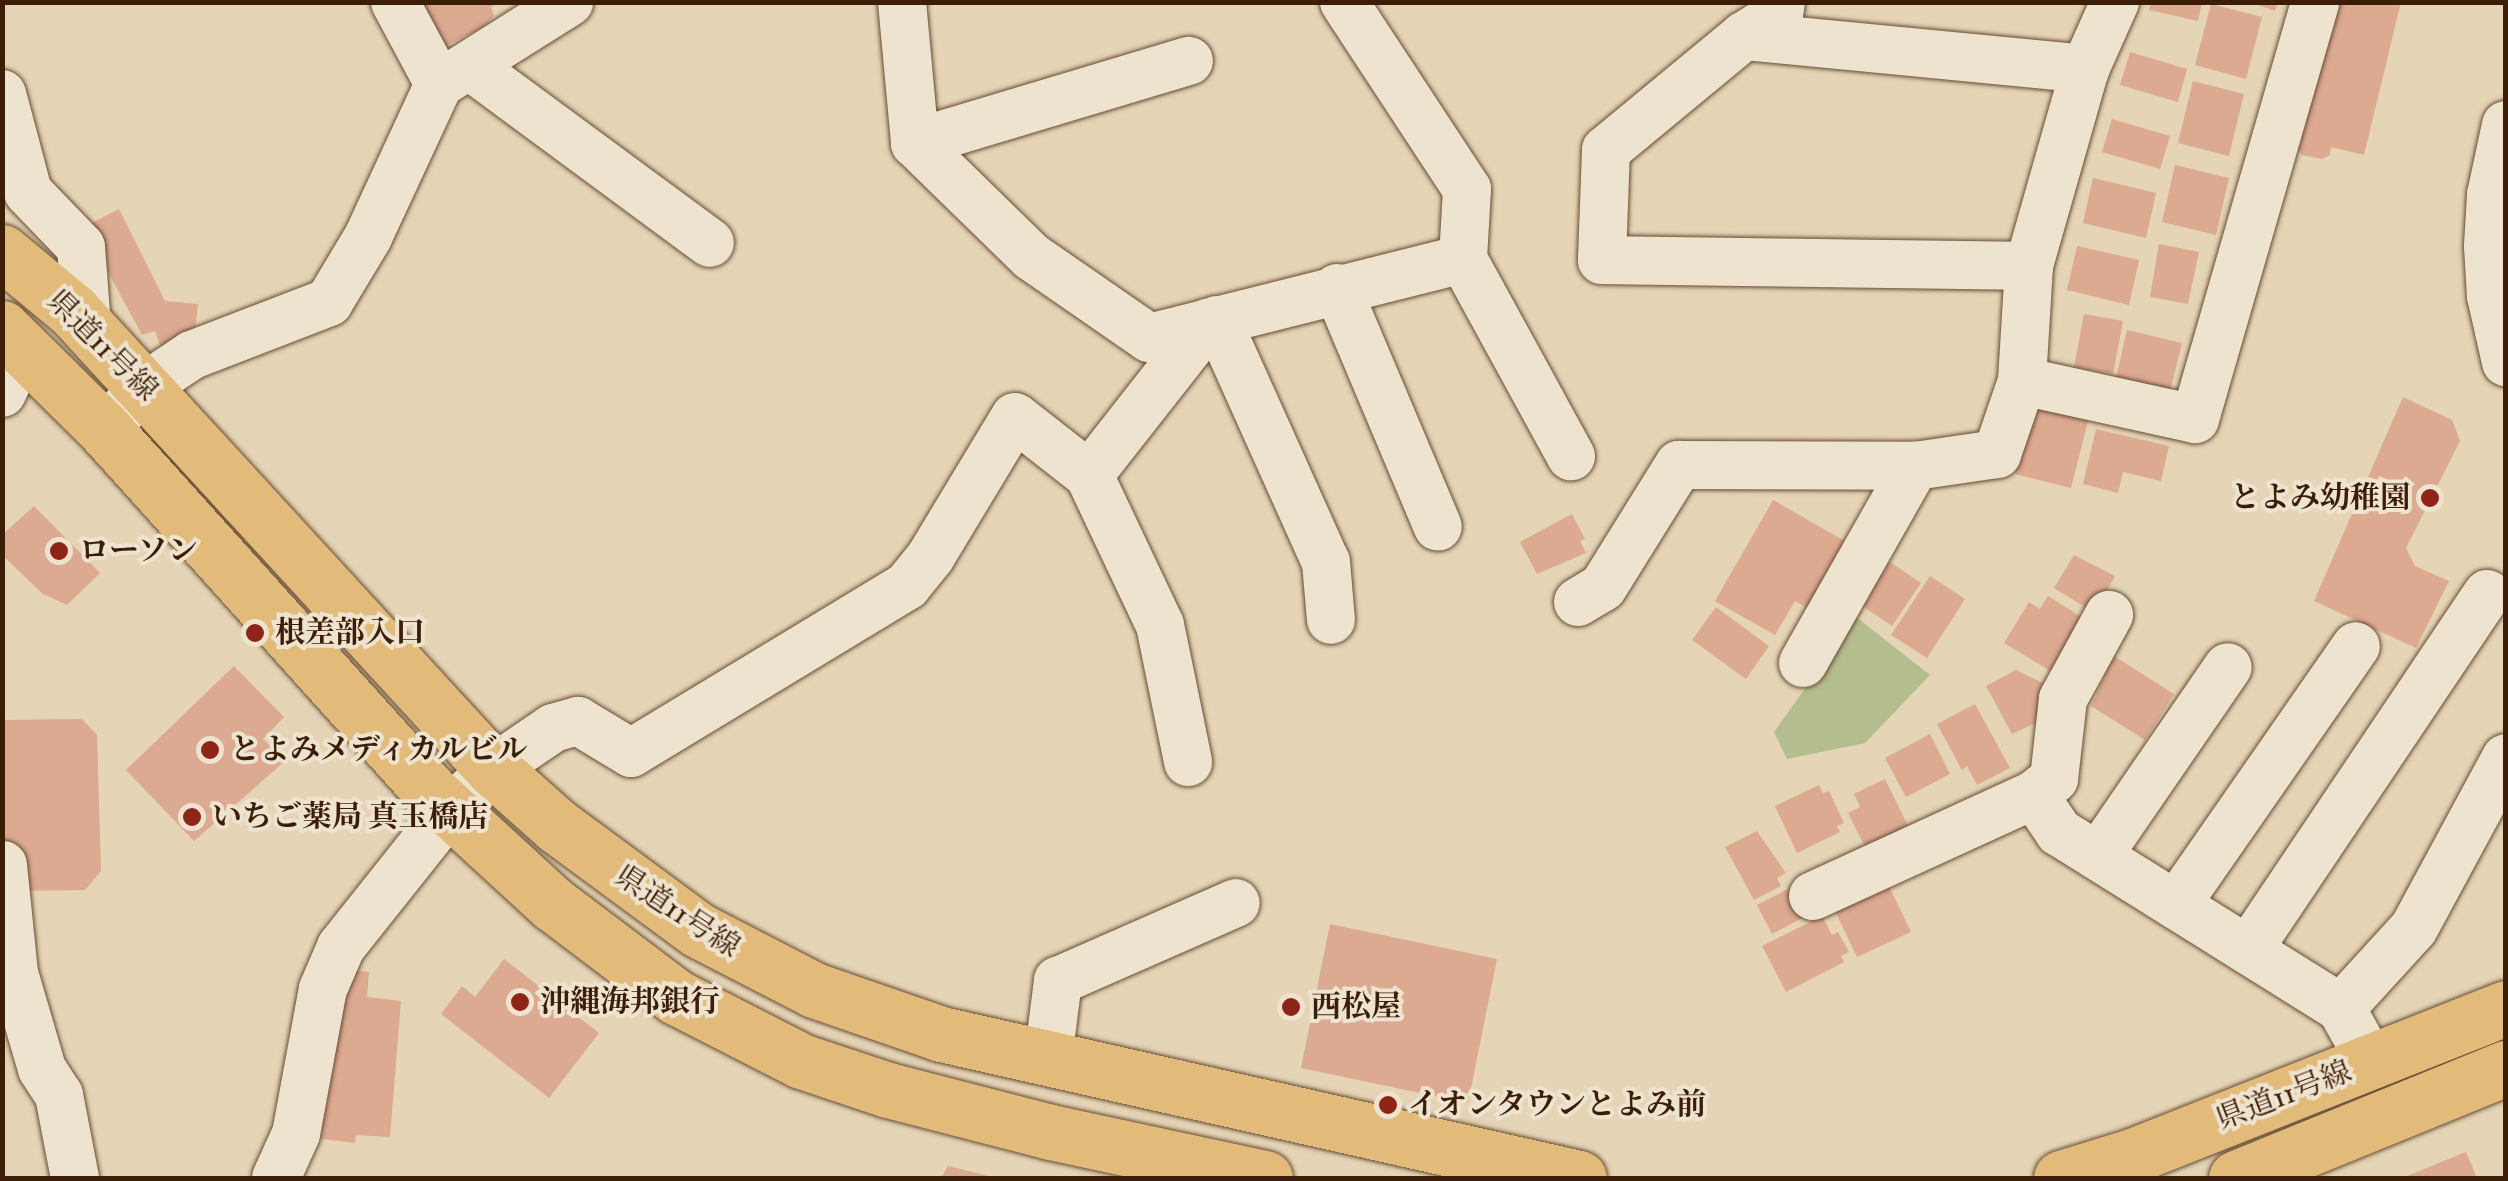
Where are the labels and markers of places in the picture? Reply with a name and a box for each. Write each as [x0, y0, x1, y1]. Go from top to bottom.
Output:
place label: とよみ幼稚園 [2230, 480, 2410, 516]
marker: とよみ幼稚園 [2419, 487, 2441, 509]
place label: ローソン [79, 533, 199, 569]
marker: ローソン [48, 540, 70, 562]
place label: 根差部入口 [275, 615, 425, 651]
marker: 根差部入口 [244, 622, 266, 644]
place label: とよみメディカルビル [230, 732, 530, 768]
marker: とよみメディカルビル [199, 739, 221, 761]
place label: いちご薬局 真玉橋店 [212, 799, 488, 835]
marker: いちご薬局 真玉橋店 [181, 806, 203, 828]
place label: 沖縄海邦銀行 [540, 984, 720, 1020]
place label: 西松屋 [1311, 989, 1401, 1025]
marker: 沖縄海邦銀行 [509, 991, 531, 1013]
marker: 西松屋 [1280, 996, 1302, 1018]
place label: イオンタウンとよみ前 [1408, 1087, 1708, 1123]
marker: イオンタウンとよみ前 [1377, 1094, 1399, 1116]

